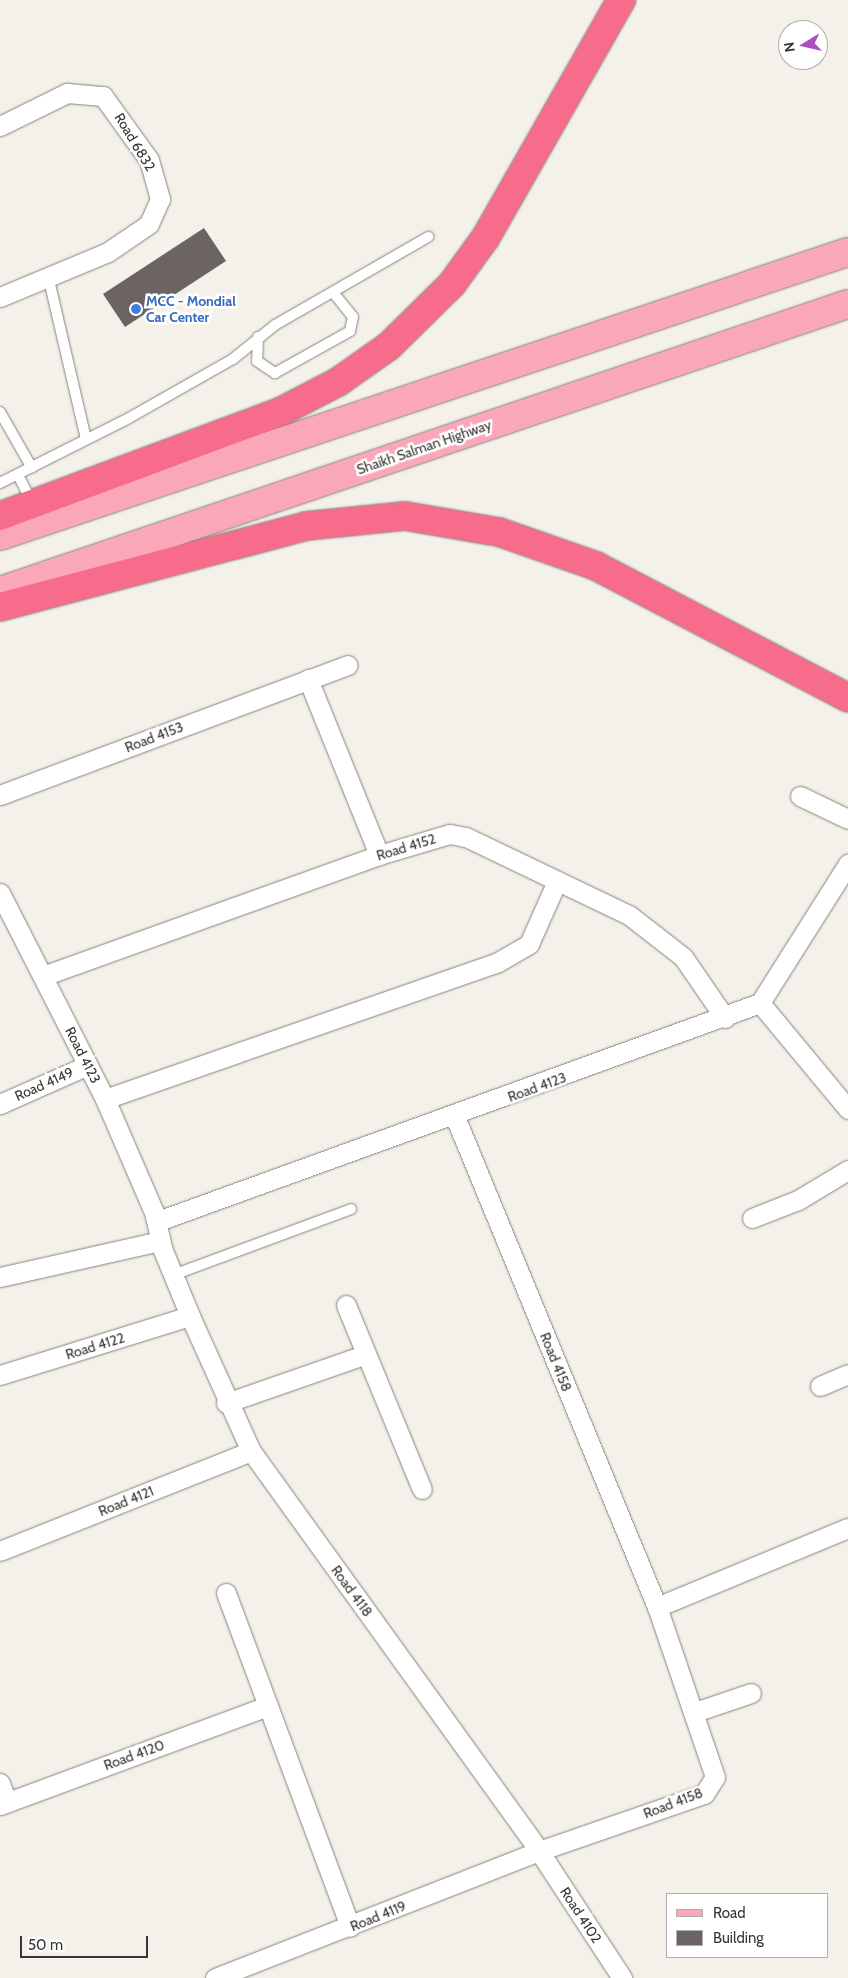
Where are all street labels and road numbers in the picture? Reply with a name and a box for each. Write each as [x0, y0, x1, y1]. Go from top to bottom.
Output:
street label: Road 6832 [111, 110, 159, 174]
street label: Shaikh Salman Highway [354, 416, 494, 478]
street label: Road 4153 [122, 718, 186, 756]
street label: Road 4152 [374, 830, 438, 864]
street label: Road 4123 [62, 1024, 104, 1086]
street label: Road 4149 [12, 1064, 76, 1104]
street label: Road 4123 [505, 1069, 569, 1105]
street label: Road 4122 [63, 1329, 127, 1363]
street label: Road 4158 [537, 1330, 575, 1394]
street label: Road 4121 [96, 1482, 156, 1520]
street label: Road 4118 [328, 1562, 376, 1620]
street label: Road 4120 [101, 1736, 167, 1774]
street label: Road 4158 [641, 1784, 705, 1822]
street label: Road 4102 [557, 1884, 605, 1946]
street label: Road 4119 [348, 1897, 408, 1935]

